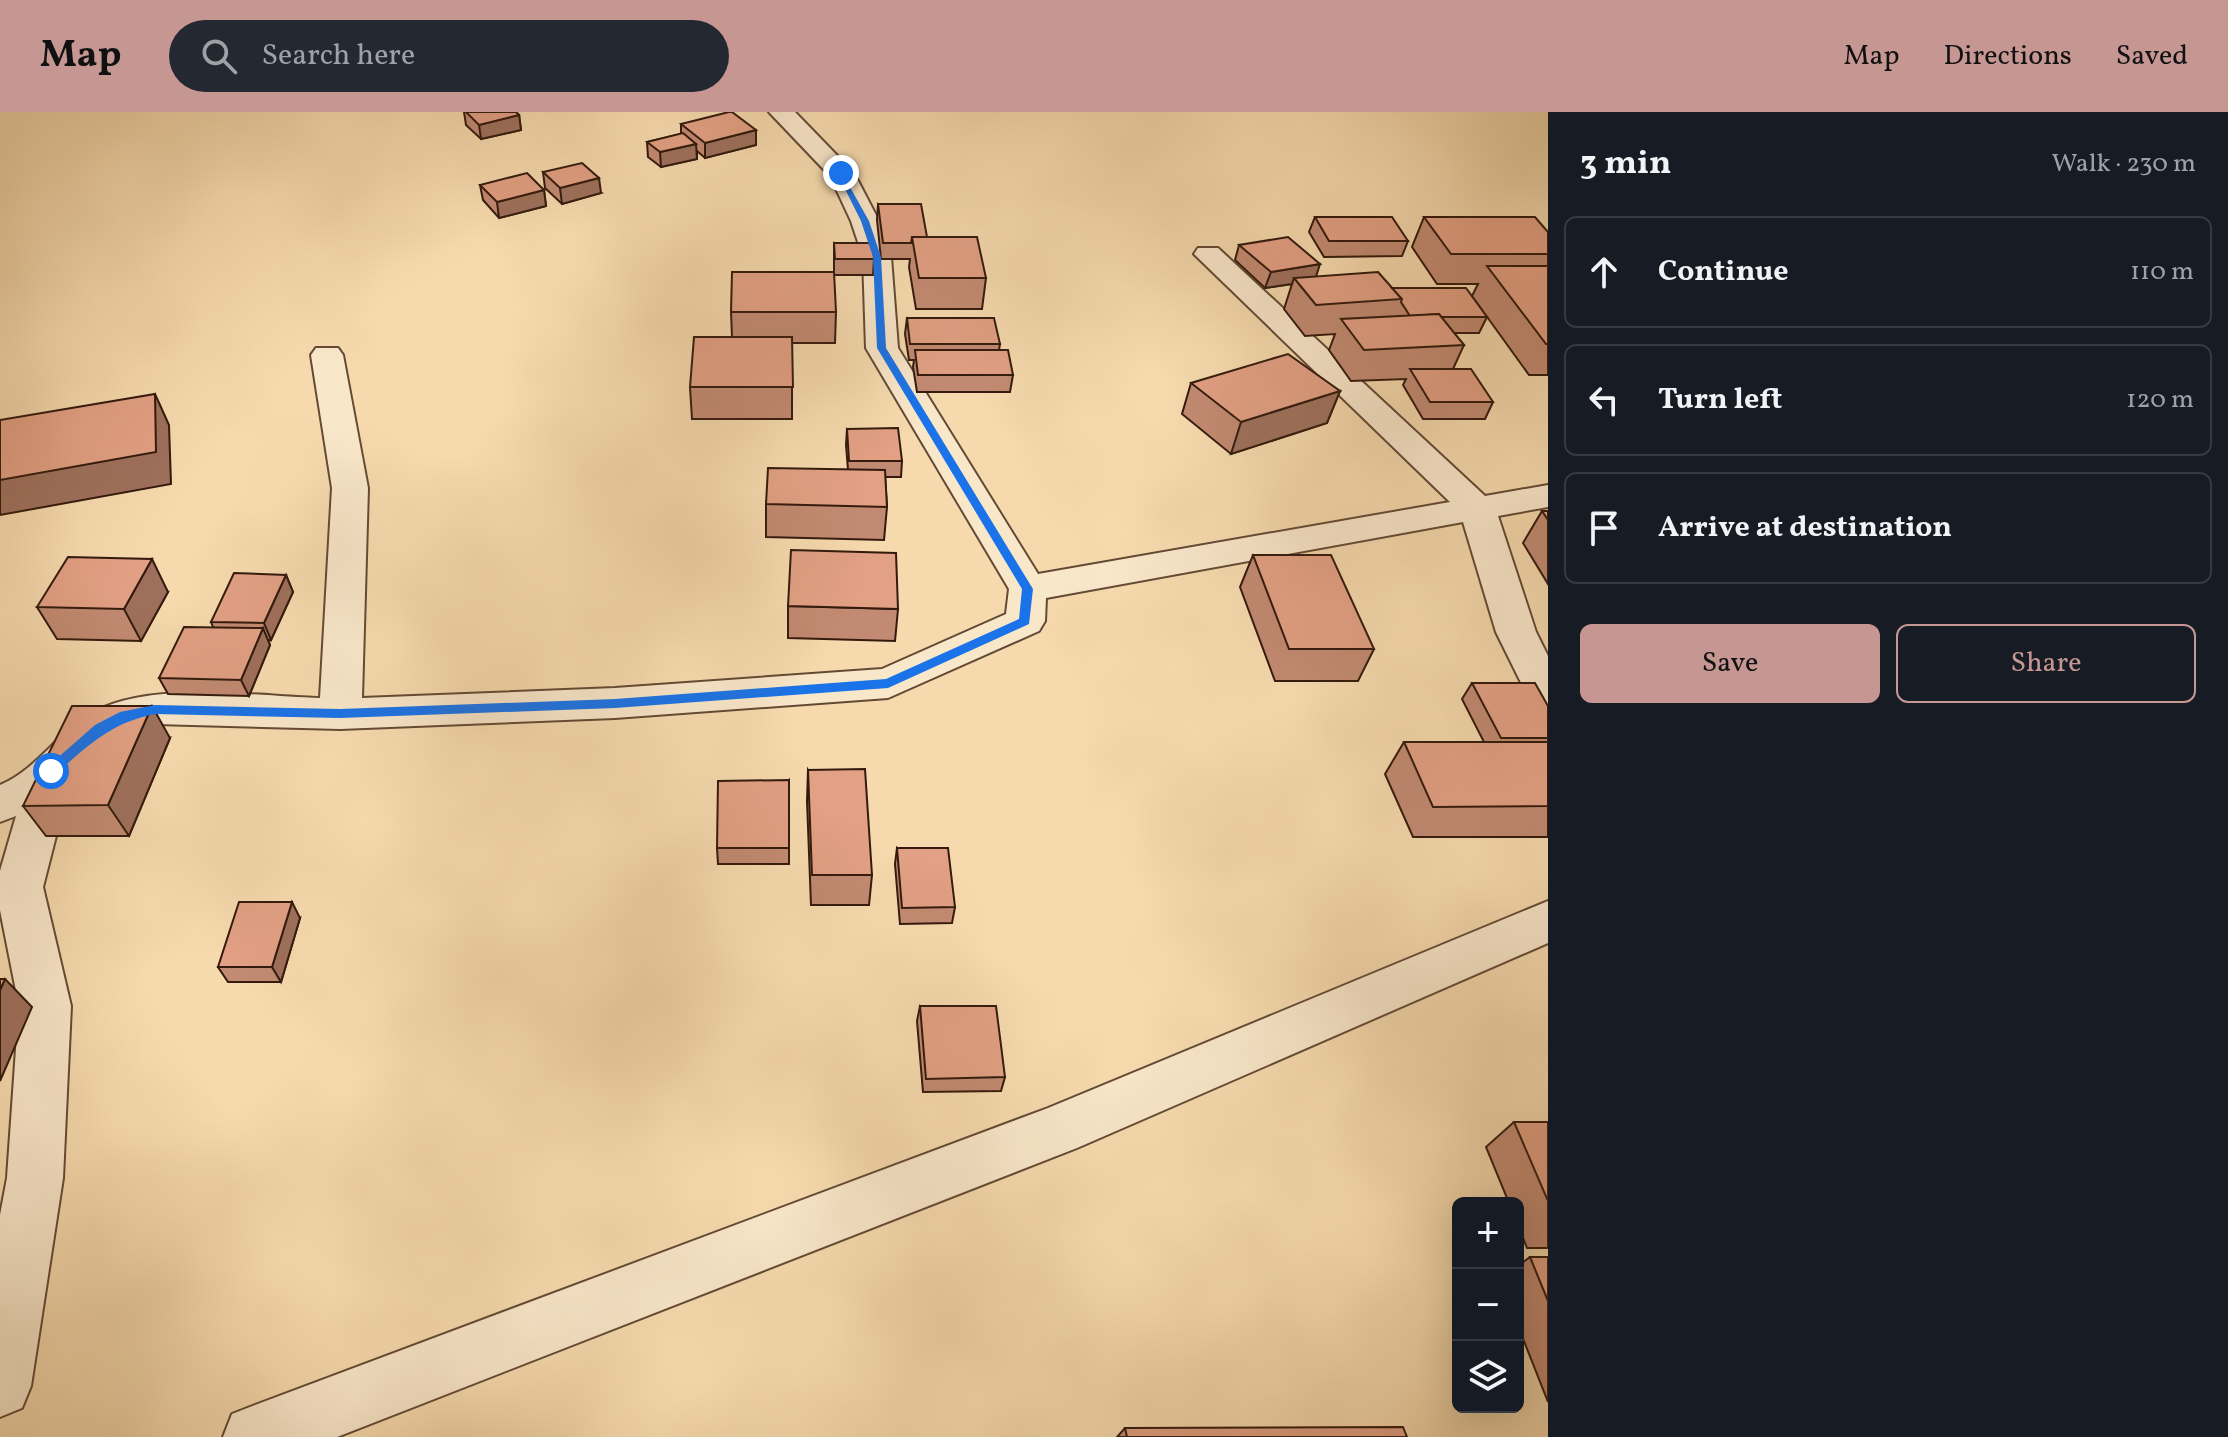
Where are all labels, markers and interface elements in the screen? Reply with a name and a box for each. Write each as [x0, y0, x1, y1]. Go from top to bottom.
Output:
search box [169, 20, 729, 92]
text: Map [40, 30, 121, 83]
icon: search [197, 34, 241, 78]
text: Search here [261, 35, 415, 77]
text: Map [1844, 37, 1900, 76]
text: Directions [1944, 37, 2072, 76]
text: Saved [2116, 37, 2188, 76]
text: 3 min [1580, 141, 1671, 188]
text: Walk · 230 m [2052, 146, 2196, 182]
route end [823, 155, 859, 191]
icon: ahead [1582, 250, 1626, 294]
text: Continue [1658, 251, 1789, 293]
text: 110 m [2130, 254, 2194, 290]
icon: left [1582, 378, 1626, 422]
text: Turn left [1658, 379, 1782, 421]
text: 120 m [2126, 382, 2194, 418]
icon: arrive [1582, 506, 1626, 550]
text: Arrive at destination [1658, 507, 1952, 549]
button: Save [1580, 624, 1880, 703]
button: Share [1896, 624, 2196, 703]
route start [33, 753, 69, 789]
map controls [1452, 1197, 1524, 1413]
button: + [1452, 1197, 1524, 1269]
button: − [1452, 1269, 1524, 1341]
button: layers [1452, 1341, 1524, 1413]

